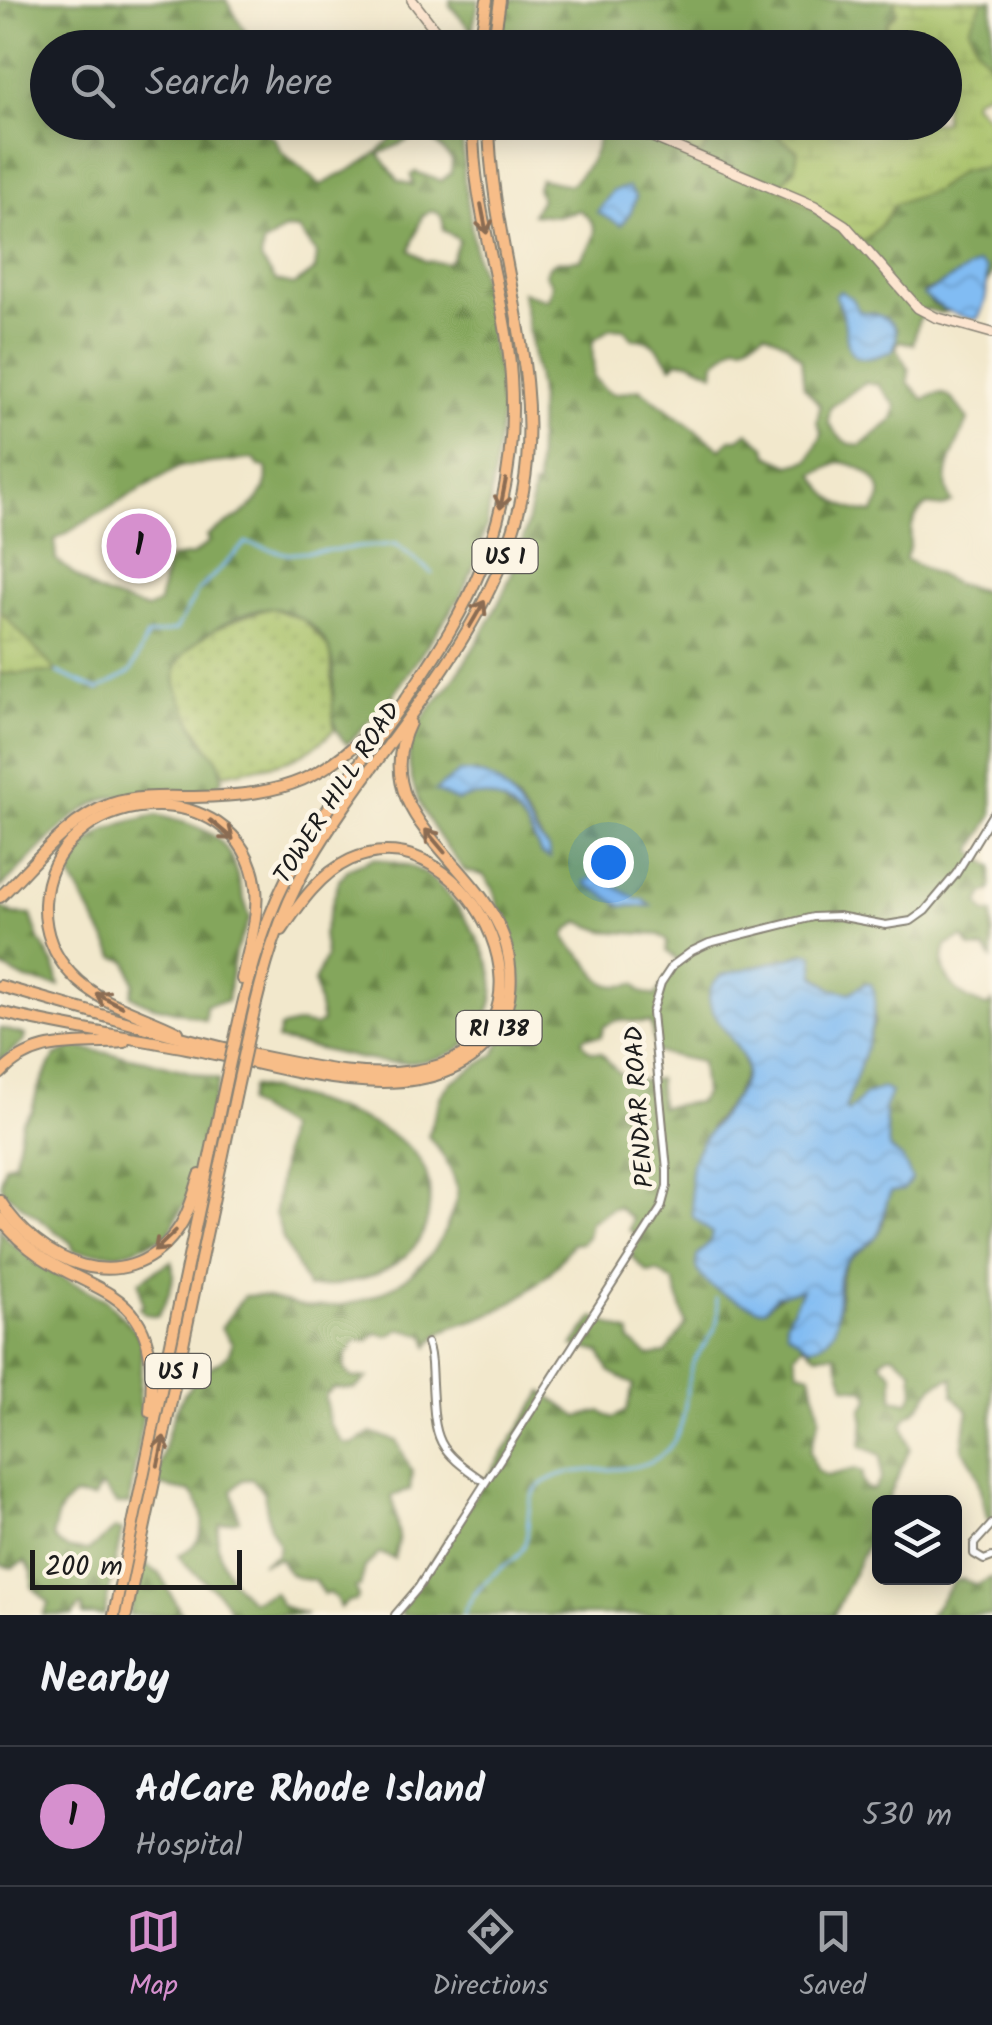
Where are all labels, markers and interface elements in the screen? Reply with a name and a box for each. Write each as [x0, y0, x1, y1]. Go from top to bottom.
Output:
search box [30, 30, 962, 140]
text: Search here [145, 55, 332, 115]
icon: search [65, 58, 120, 113]
one-way arrow [475, 202, 494, 234]
one-way arrow [493, 477, 512, 509]
pin: 1 [106, 508, 172, 584]
road number: US 1 [472, 539, 538, 573]
one-way arrow [467, 600, 487, 628]
street label: TOWER HILL ROAD [264, 694, 412, 892]
one-way arrow [209, 819, 235, 841]
one-way arrow [425, 828, 447, 854]
your location [583, 837, 634, 888]
one-way arrow [94, 990, 124, 1009]
road number: RI 138 [456, 1011, 542, 1045]
street label: PENDAR ROAD [614, 1024, 666, 1189]
one-way arrow [154, 1229, 178, 1253]
road number: US 1 [146, 1354, 210, 1388]
one-way arrow [152, 1436, 171, 1468]
map controls [872, 1495, 962, 1585]
button: layers [872, 1495, 962, 1585]
scale bar [30, 1545, 242, 1590]
text: 200 m [45, 1545, 123, 1590]
text: Nearby [40, 1647, 169, 1714]
text: AdCare Rhode Island [135, 1761, 485, 1821]
text: 1 [68, 1791, 77, 1842]
text: 530 m [862, 1791, 952, 1842]
text: Hospital [135, 1821, 243, 1872]
tab: Map [126, 1904, 181, 2009]
tab: Directions [432, 1904, 548, 2009]
tab: Saved [800, 1904, 866, 2009]

